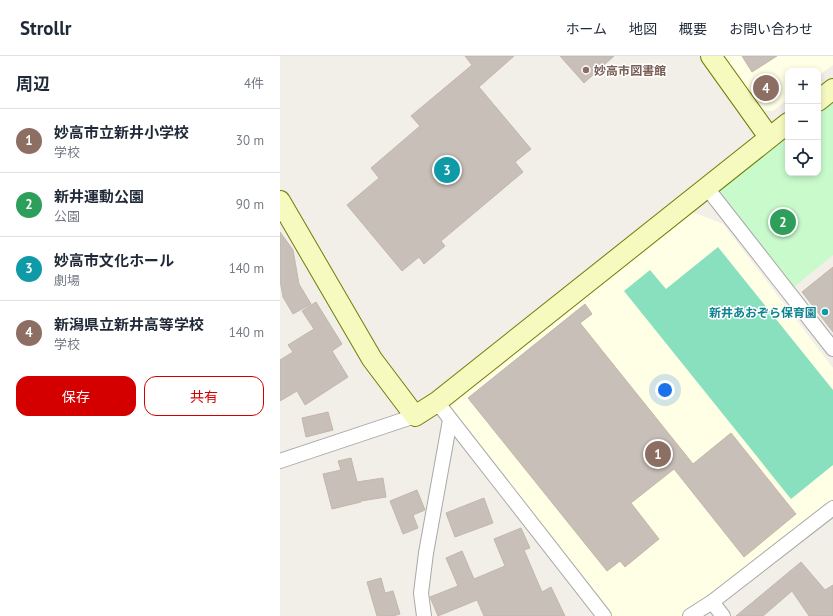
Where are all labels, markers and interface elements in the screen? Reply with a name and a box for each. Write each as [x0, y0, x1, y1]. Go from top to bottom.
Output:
text: Strollr [20, 16, 71, 40]
text: ホーム [565, 20, 607, 38]
text: 地図 [629, 20, 657, 38]
text: 概要 [679, 20, 707, 38]
text: お問い合わせ [729, 20, 813, 38]
place label: 妙高市図書館 [594, 63, 666, 78]
marker: 妙高市図書館 [581, 65, 591, 75]
map controls [785, 68, 821, 176]
button: + [785, 68, 821, 104]
text: 周辺 [16, 73, 50, 95]
pin: 4 [753, 73, 779, 103]
text: 4件 [244, 75, 264, 92]
button: − [785, 104, 821, 140]
text: 妙高市立新井小学校 [54, 123, 189, 142]
text: 1 [25, 132, 33, 149]
text: 30 m [236, 132, 264, 149]
button: locate [785, 140, 821, 176]
text: 学校 [54, 144, 80, 161]
pin: 3 [434, 155, 460, 185]
text: 新井運動公園 [54, 187, 144, 206]
text: 2 [25, 196, 33, 213]
text: 90 m [236, 196, 264, 213]
pin: 2 [770, 207, 796, 237]
text: 公園 [54, 208, 80, 225]
text: 妙高市文化ホール [54, 251, 174, 270]
text: 3 [25, 260, 33, 277]
text: 140 m [229, 260, 264, 277]
text: 劇場 [54, 272, 80, 289]
place label: 新井あおぞら保育園 [709, 305, 817, 320]
marker: 新井あおぞら保育園 [820, 307, 830, 317]
text: 新潟県立新井高等学校 [54, 315, 204, 334]
text: 4 [25, 324, 33, 341]
text: 140 m [229, 324, 264, 341]
text: 学校 [54, 336, 80, 353]
button: 保存 [16, 376, 136, 416]
button: 共有 [144, 376, 264, 416]
your location [655, 380, 675, 400]
pin: 1 [645, 439, 671, 469]

